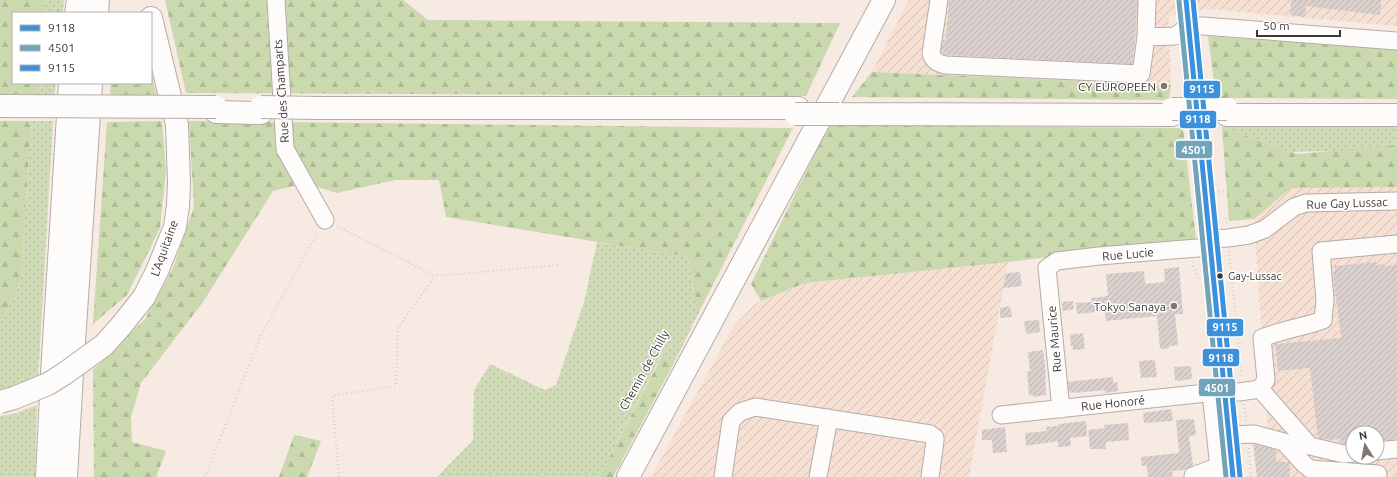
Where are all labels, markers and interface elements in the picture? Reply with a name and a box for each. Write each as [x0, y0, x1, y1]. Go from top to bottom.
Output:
legend [12, 12, 152, 84]
scale bar [1257, 12, 1340, 38]
text: 50 m [1263, 19, 1290, 32]
text: 9118 [48, 21, 75, 34]
street label: Rue des Champarts [271, 39, 291, 143]
text: 4501 [48, 41, 75, 54]
text: 9115 [48, 61, 75, 74]
place label: CY EUROPEEN [1078, 80, 1156, 93]
line badge: 9115 [1183, 80, 1221, 99]
marker: CY EUROPEEN [1159, 81, 1169, 91]
text: 9115 [1190, 83, 1214, 95]
line badge: 9118 [1179, 110, 1217, 129]
text: 9118 [1186, 113, 1210, 125]
line badge: 4501 [1175, 140, 1213, 159]
text: 4501 [1182, 144, 1206, 156]
street label: Rue Gay Lussac [1306, 195, 1388, 211]
street label: L'Aquitaine [148, 218, 180, 278]
street label: Rue Lucie [1102, 245, 1154, 263]
place label: Gay-Lussac [1228, 270, 1282, 282]
marker: Gay-Lussac [1215, 271, 1225, 281]
place label: Tokyo Sanaya [1094, 300, 1166, 313]
marker: Tokyo Sanaya [1169, 301, 1179, 311]
street label: Rue Maurice [1045, 305, 1063, 373]
line badge: 9115 [1206, 318, 1244, 337]
text: 9115 [1213, 321, 1237, 333]
street label: Chemin de Chilly [617, 328, 671, 412]
line badge: 9118 [1202, 348, 1240, 367]
text: 9118 [1209, 352, 1233, 364]
line badge: 4501 [1198, 378, 1236, 397]
text: 4501 [1205, 382, 1229, 394]
street label: Rue Honoré [1080, 393, 1146, 413]
north arrow [1345, 425, 1385, 465]
text: N [1358, 429, 1368, 442]

